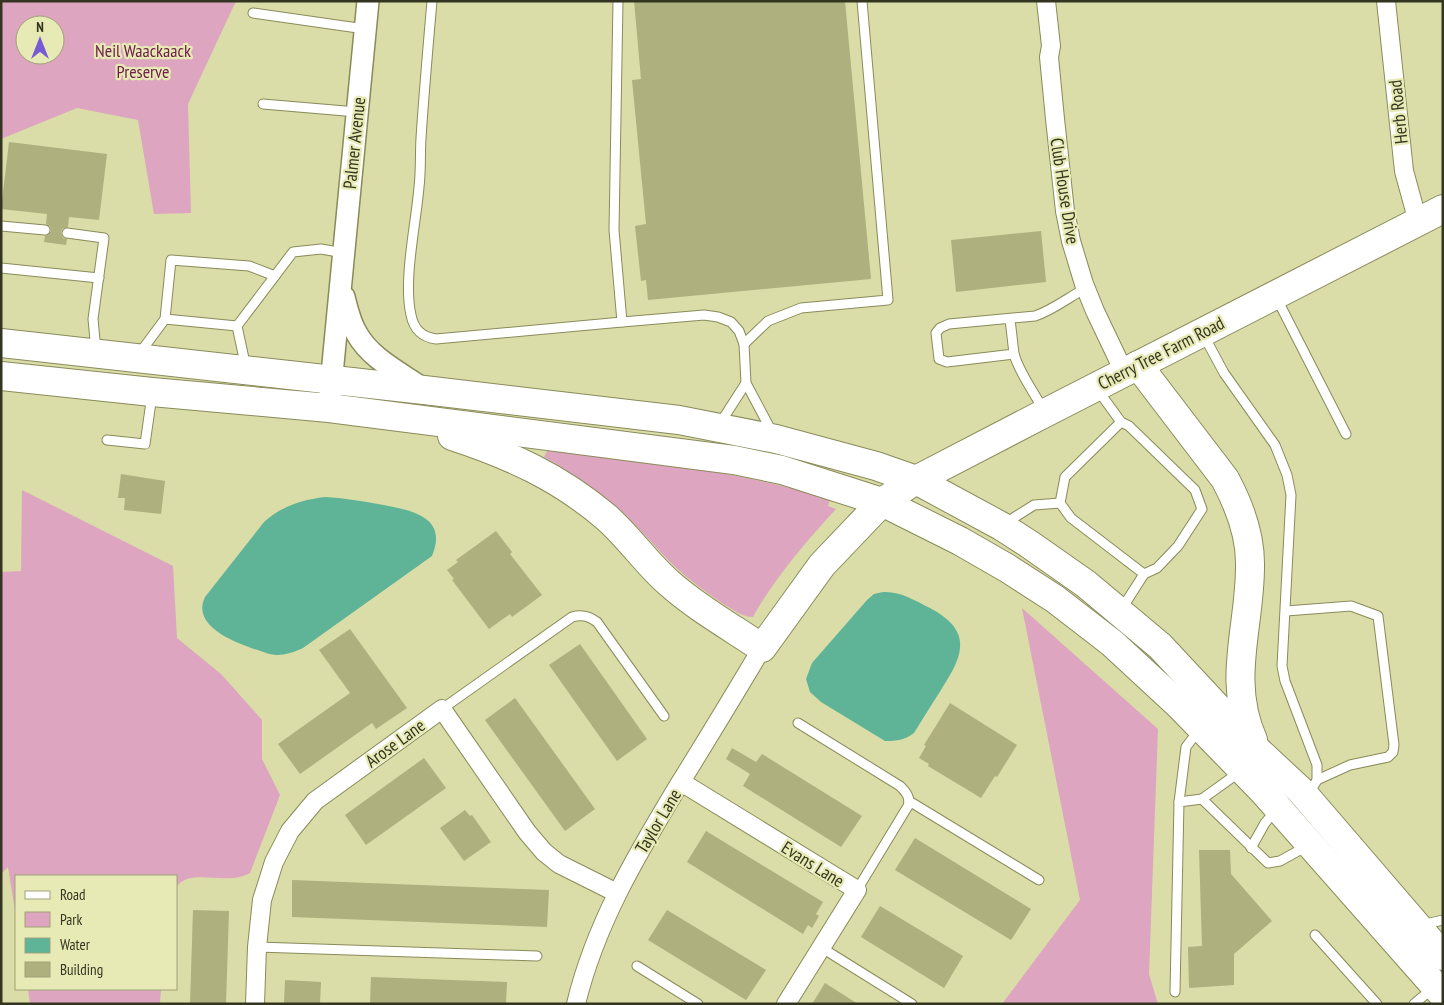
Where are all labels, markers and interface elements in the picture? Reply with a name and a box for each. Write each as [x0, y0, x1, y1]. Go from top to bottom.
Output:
north arrow [15, 15, 65, 65]
text: N [36, 18, 44, 36]
park label: Neil Waackaack Preserve [95, 39, 191, 83]
street label: Herb Road [1383, 79, 1413, 145]
street label: Palmer Avenue [338, 96, 370, 190]
street label: Club House Drive [1045, 136, 1085, 246]
street label: Cherry Tree Farm Road [1094, 311, 1228, 395]
street label: Arose Lane [361, 714, 429, 772]
street label: Taylor Lane [630, 785, 686, 857]
street label: Evans Lane [777, 836, 849, 892]
legend [15, 875, 178, 990]
text: Road [60, 885, 86, 904]
text: Park [60, 910, 82, 929]
text: Water [60, 935, 91, 954]
text: Building [60, 960, 103, 979]

